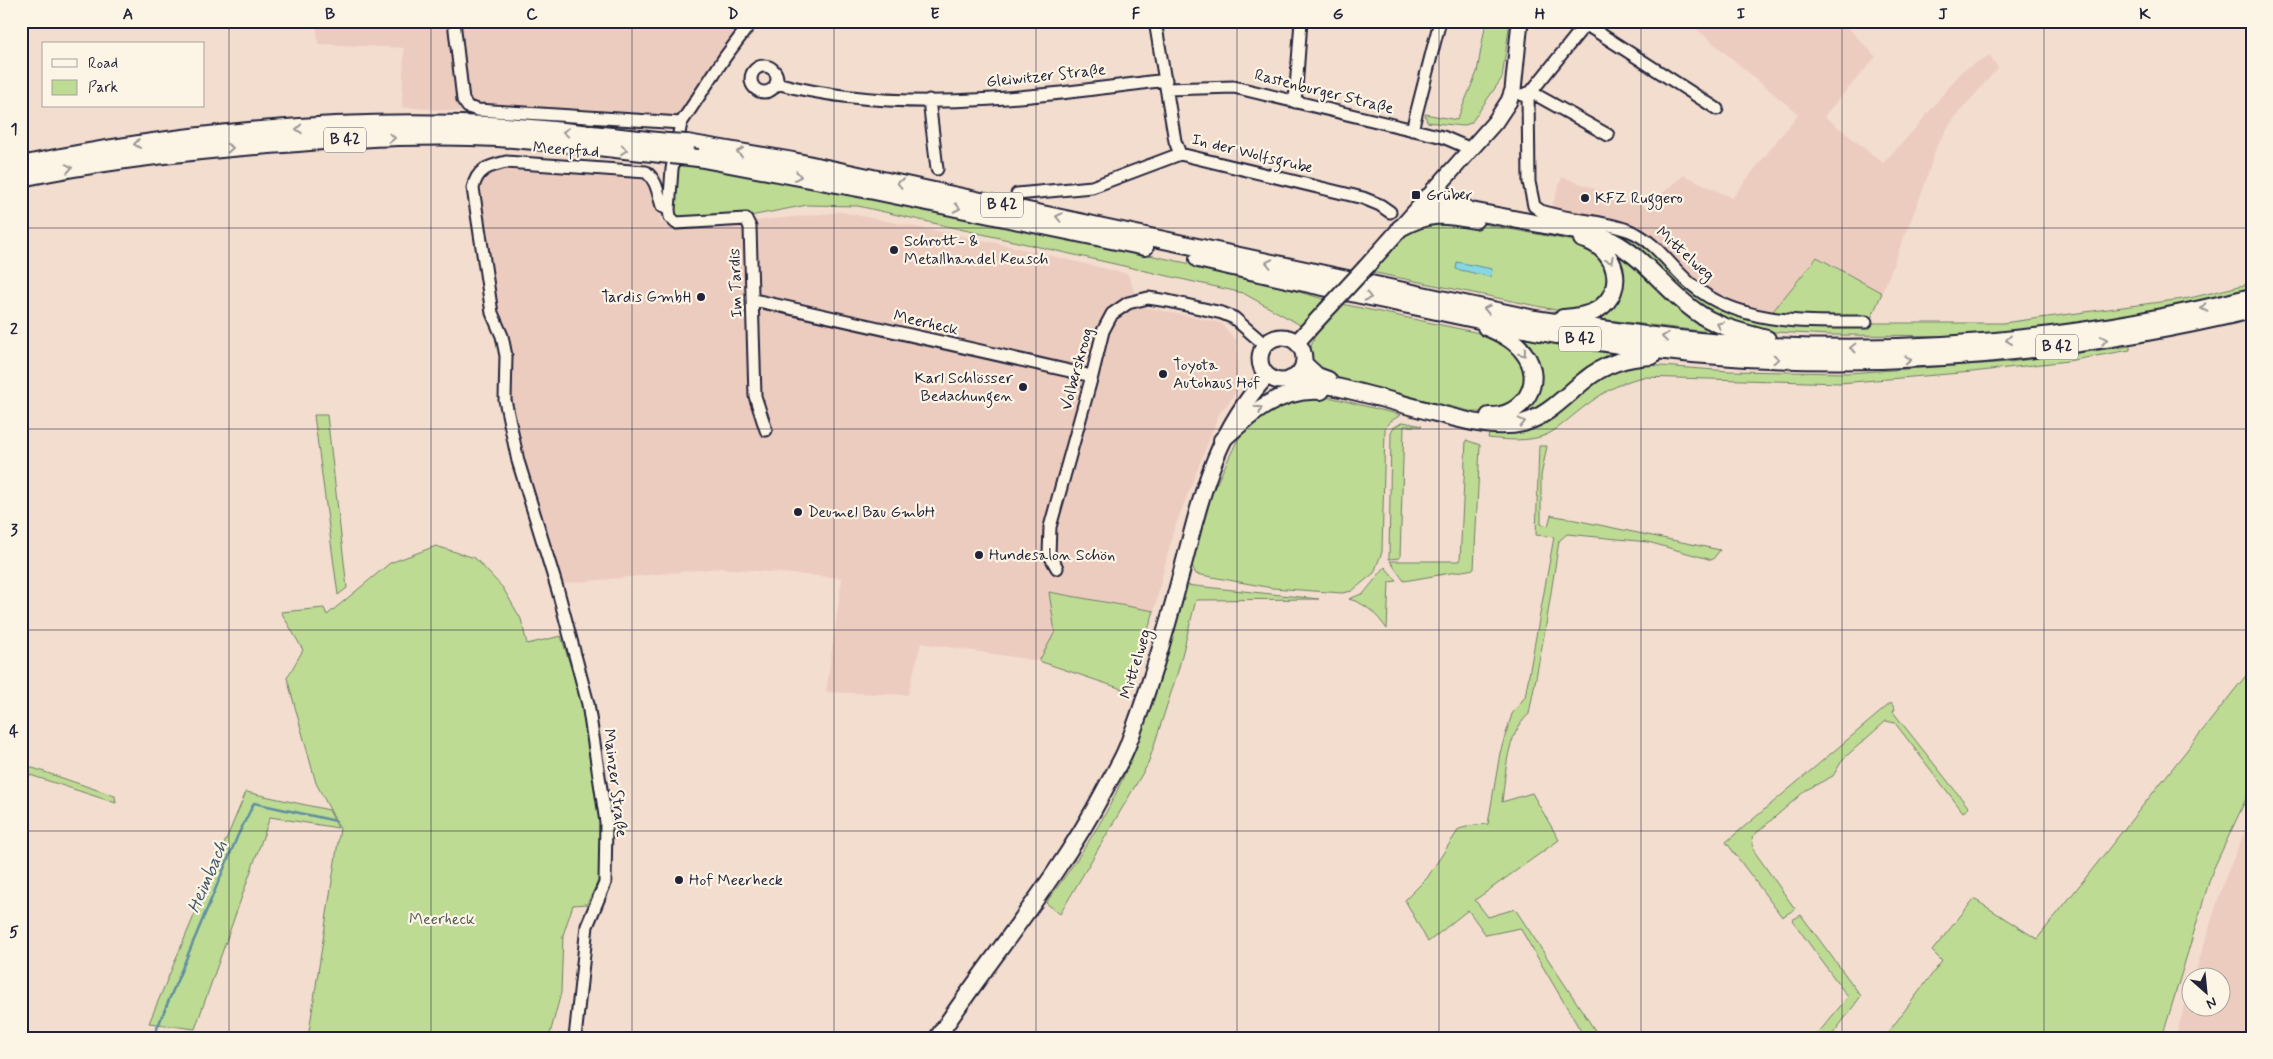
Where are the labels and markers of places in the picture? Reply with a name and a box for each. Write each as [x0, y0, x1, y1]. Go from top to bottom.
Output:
place label: Grüber [1426, 185, 1473, 206]
place label: KFZ Ruggero [1595, 188, 1683, 210]
marker: Grüber [1410, 189, 1422, 201]
marker: KFZ Ruggero [1579, 192, 1591, 204]
place label: Schrott- & Metallhandel Keusch [904, 231, 1048, 270]
marker: Schrott- & Metallhandel Keusch [888, 244, 900, 256]
place label: Tardis GmbH [601, 287, 691, 308]
marker: Tardis GmbH [695, 291, 707, 303]
place label: Toyota Autohaus Hof [1173, 355, 1260, 394]
place label: Karl Schlösser Bedachungen [914, 368, 1014, 408]
marker: Toyota Autohaus Hof [1157, 368, 1169, 380]
marker: Karl Schlösser Bedachungen [1017, 381, 1029, 393]
place label: Deumel Bau GmbH [808, 502, 935, 523]
marker: Deumel Bau GmbH [792, 506, 804, 518]
place label: Hundesalon Schön [989, 545, 1115, 566]
marker: Hundesalon Schön [973, 549, 985, 561]
place label: Hof Meerheck [689, 870, 783, 891]
marker: Hof Meerheck [673, 874, 685, 886]

